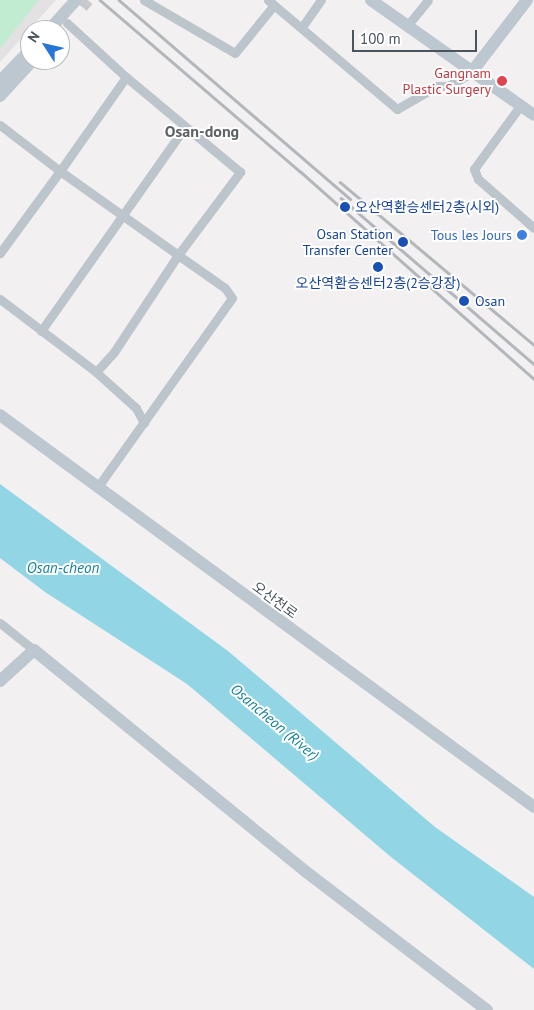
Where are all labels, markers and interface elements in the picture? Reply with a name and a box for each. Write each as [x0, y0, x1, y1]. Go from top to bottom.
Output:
north arrow [20, 20, 70, 70]
scale bar [354, 20, 479, 52]
text: N [24, 28, 44, 46]
text: 100 m [360, 29, 401, 48]
place label: Gangnam Plastic Surgery [402, 65, 491, 98]
marker: Gangnam Plastic Surgery [495, 74, 509, 88]
district label: Osan-dong [165, 121, 239, 141]
place label: 오산역환승센터2층(시외) [355, 199, 499, 215]
marker: 오산역환승센터2층(시외) [339, 201, 351, 213]
place label: Osan Station Transfer Center [303, 226, 393, 258]
place label: Tous les Jours [431, 227, 512, 243]
marker: Tous les Jours [516, 229, 528, 241]
marker: Osan Station Transfer Center [397, 236, 409, 248]
marker: 오산역환승센터2층(2승강장) [372, 261, 384, 273]
place label: 오산역환승센터2층(2승강장) [296, 275, 460, 291]
place label: Osan [475, 293, 505, 309]
marker: Osan [457, 294, 471, 308]
water label: Osan-cheon [27, 559, 99, 577]
street label: 오산천로 [249, 578, 301, 622]
water label: Osancheon (River) [227, 680, 323, 764]

